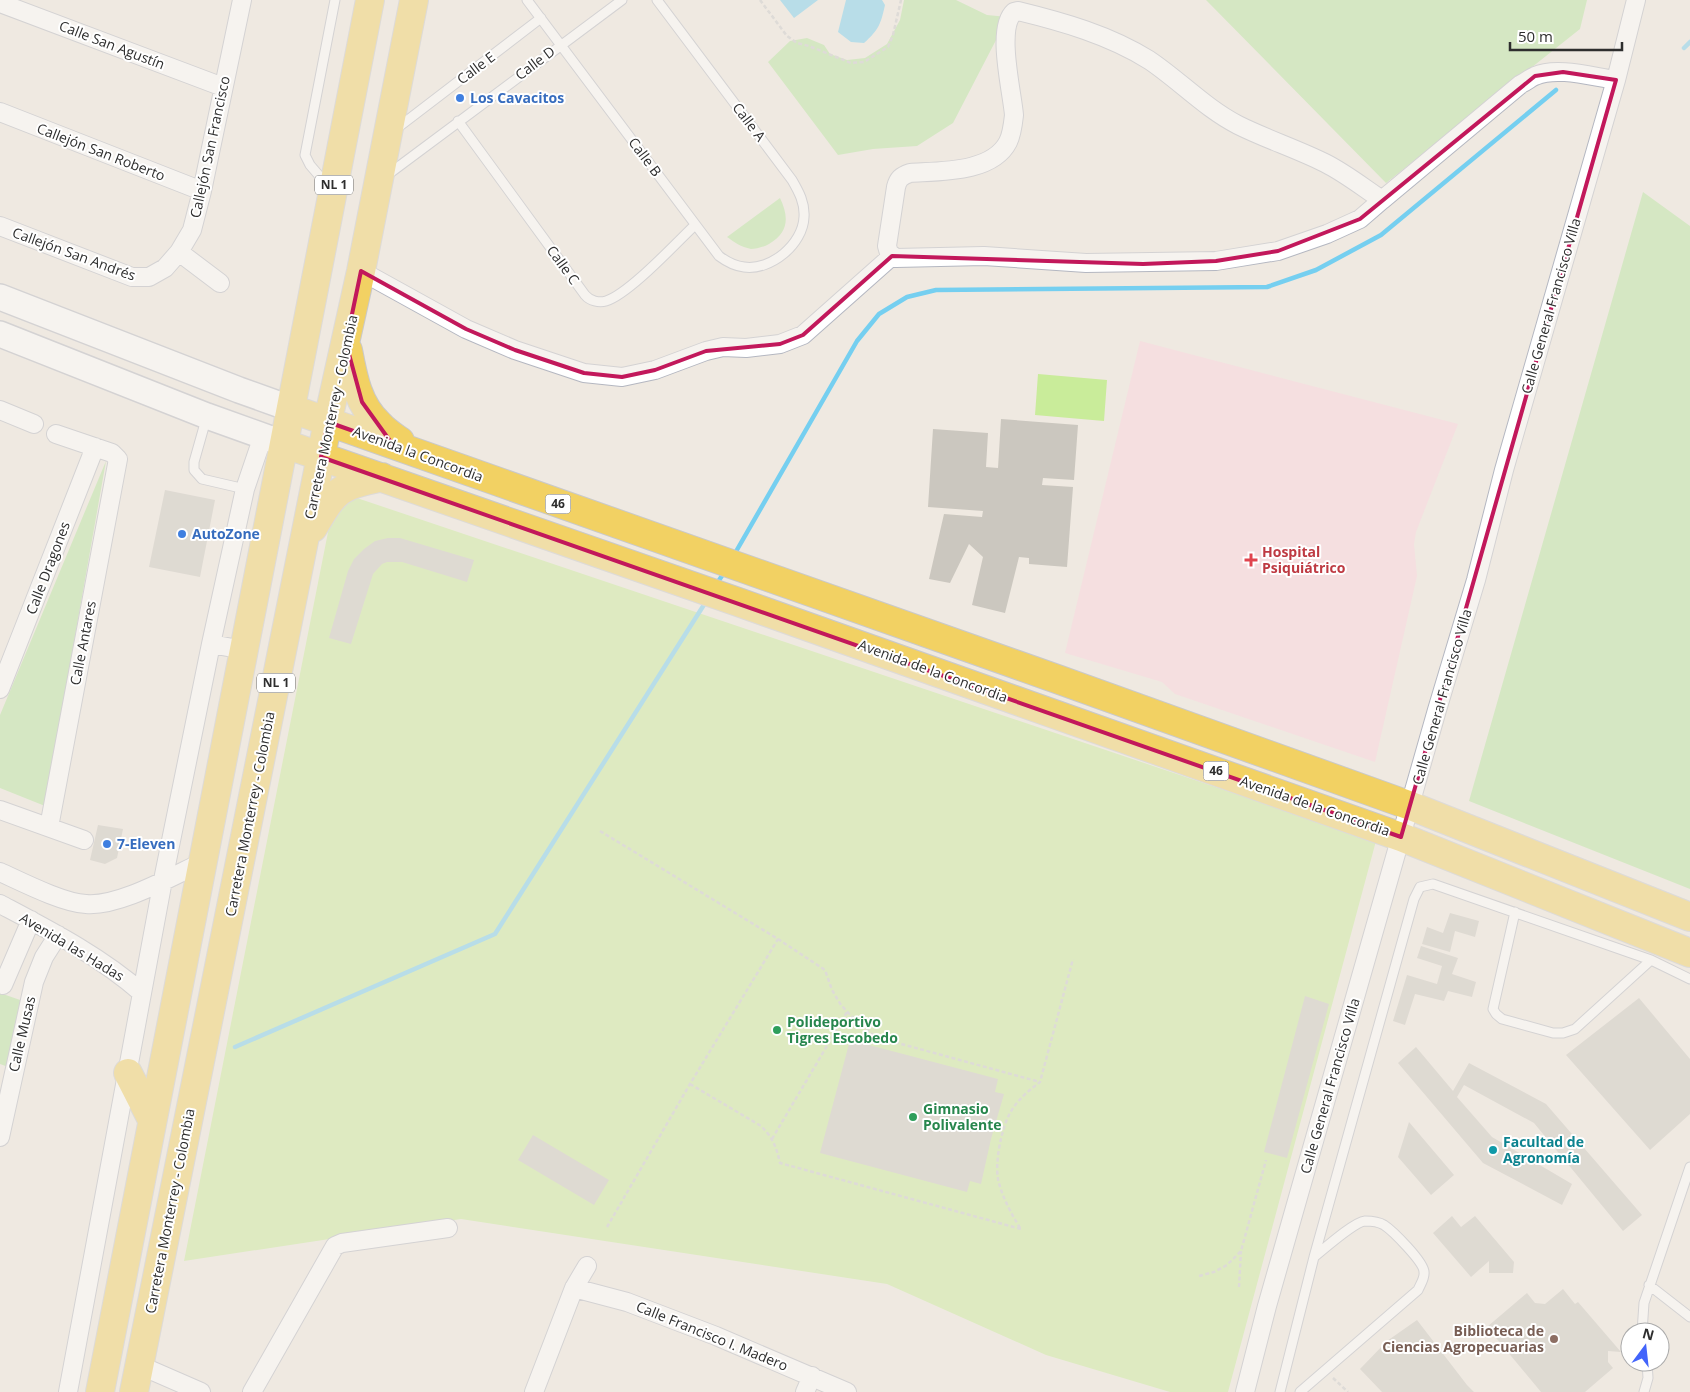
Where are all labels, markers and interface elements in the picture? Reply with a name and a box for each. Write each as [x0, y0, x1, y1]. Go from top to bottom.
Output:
street label: Calle San Agustín [57, 16, 168, 73]
scale bar [1510, 20, 1622, 52]
text: 50 m [1518, 26, 1553, 46]
street label: Calle D [511, 41, 559, 84]
street label: Calle E [453, 47, 499, 88]
street label: Callejón San Francisco [185, 74, 234, 220]
place label: Los Cavacitos [470, 88, 564, 107]
marker: Los Cavacitos [454, 92, 466, 104]
street label: Calle A [729, 98, 770, 145]
street label: Callejón San Roberto [34, 118, 168, 185]
street label: Calle B [625, 133, 666, 180]
road number: NL 1 [315, 176, 353, 194]
street label: Calle General Francisco Villa [1516, 216, 1585, 396]
street label: Callejón San Andrés [10, 222, 139, 285]
street label: Calle C [543, 241, 584, 288]
street label: Carretera Monterrey - Colombia [300, 313, 361, 521]
street label: Avenida la Concordia [350, 421, 486, 486]
road number: 46 [546, 494, 570, 514]
street label: Calle Dragones [21, 518, 74, 617]
place label: AutoZone [192, 524, 260, 543]
marker: AutoZone [176, 528, 188, 540]
place label: Hospital Psiquiátrico [1262, 542, 1346, 577]
marker: Hospital Psiquiátrico [1244, 553, 1258, 567]
street label: Calle Antares [65, 599, 100, 687]
street label: Calle General Francisco Villa [1407, 607, 1476, 787]
street label: Avenida de la Concordia [856, 635, 1010, 706]
road number: NL 1 [257, 674, 295, 692]
street label: Carretera Monterrey - Colombia [220, 710, 279, 918]
road number: 46 [1204, 761, 1228, 780]
street label: Avenida de la Concordia [1238, 771, 1393, 840]
place label: 7-Eleven [117, 834, 175, 853]
marker: 7-Eleven [101, 838, 113, 850]
street label: Avenida las Hadas [17, 908, 128, 985]
street label: Calle Musas [4, 994, 40, 1074]
street label: Calle General Francisco Villa [1295, 996, 1364, 1176]
place label: Polideportivo Tigres Escobedo [787, 1012, 898, 1047]
marker: Polideportivo Tigres Escobedo [771, 1024, 783, 1036]
place label: Gimnasio Polivalente [923, 1099, 1002, 1134]
street label: Carretera Monterrey - Colombia [140, 1107, 199, 1315]
marker: Gimnasio Polivalente [907, 1111, 919, 1123]
place label: Facultad de Agronomía [1503, 1132, 1584, 1167]
marker: Facultad de Agronomía [1487, 1144, 1499, 1156]
street label: Calle Francisco I. Madero [633, 1296, 791, 1375]
place label: Biblioteca de Ciencias Agropecuarias [1382, 1321, 1544, 1356]
north arrow [1620, 1322, 1670, 1372]
text: N [1641, 1323, 1656, 1345]
marker: Biblioteca de Ciencias Agropecuarias [1548, 1333, 1560, 1345]

